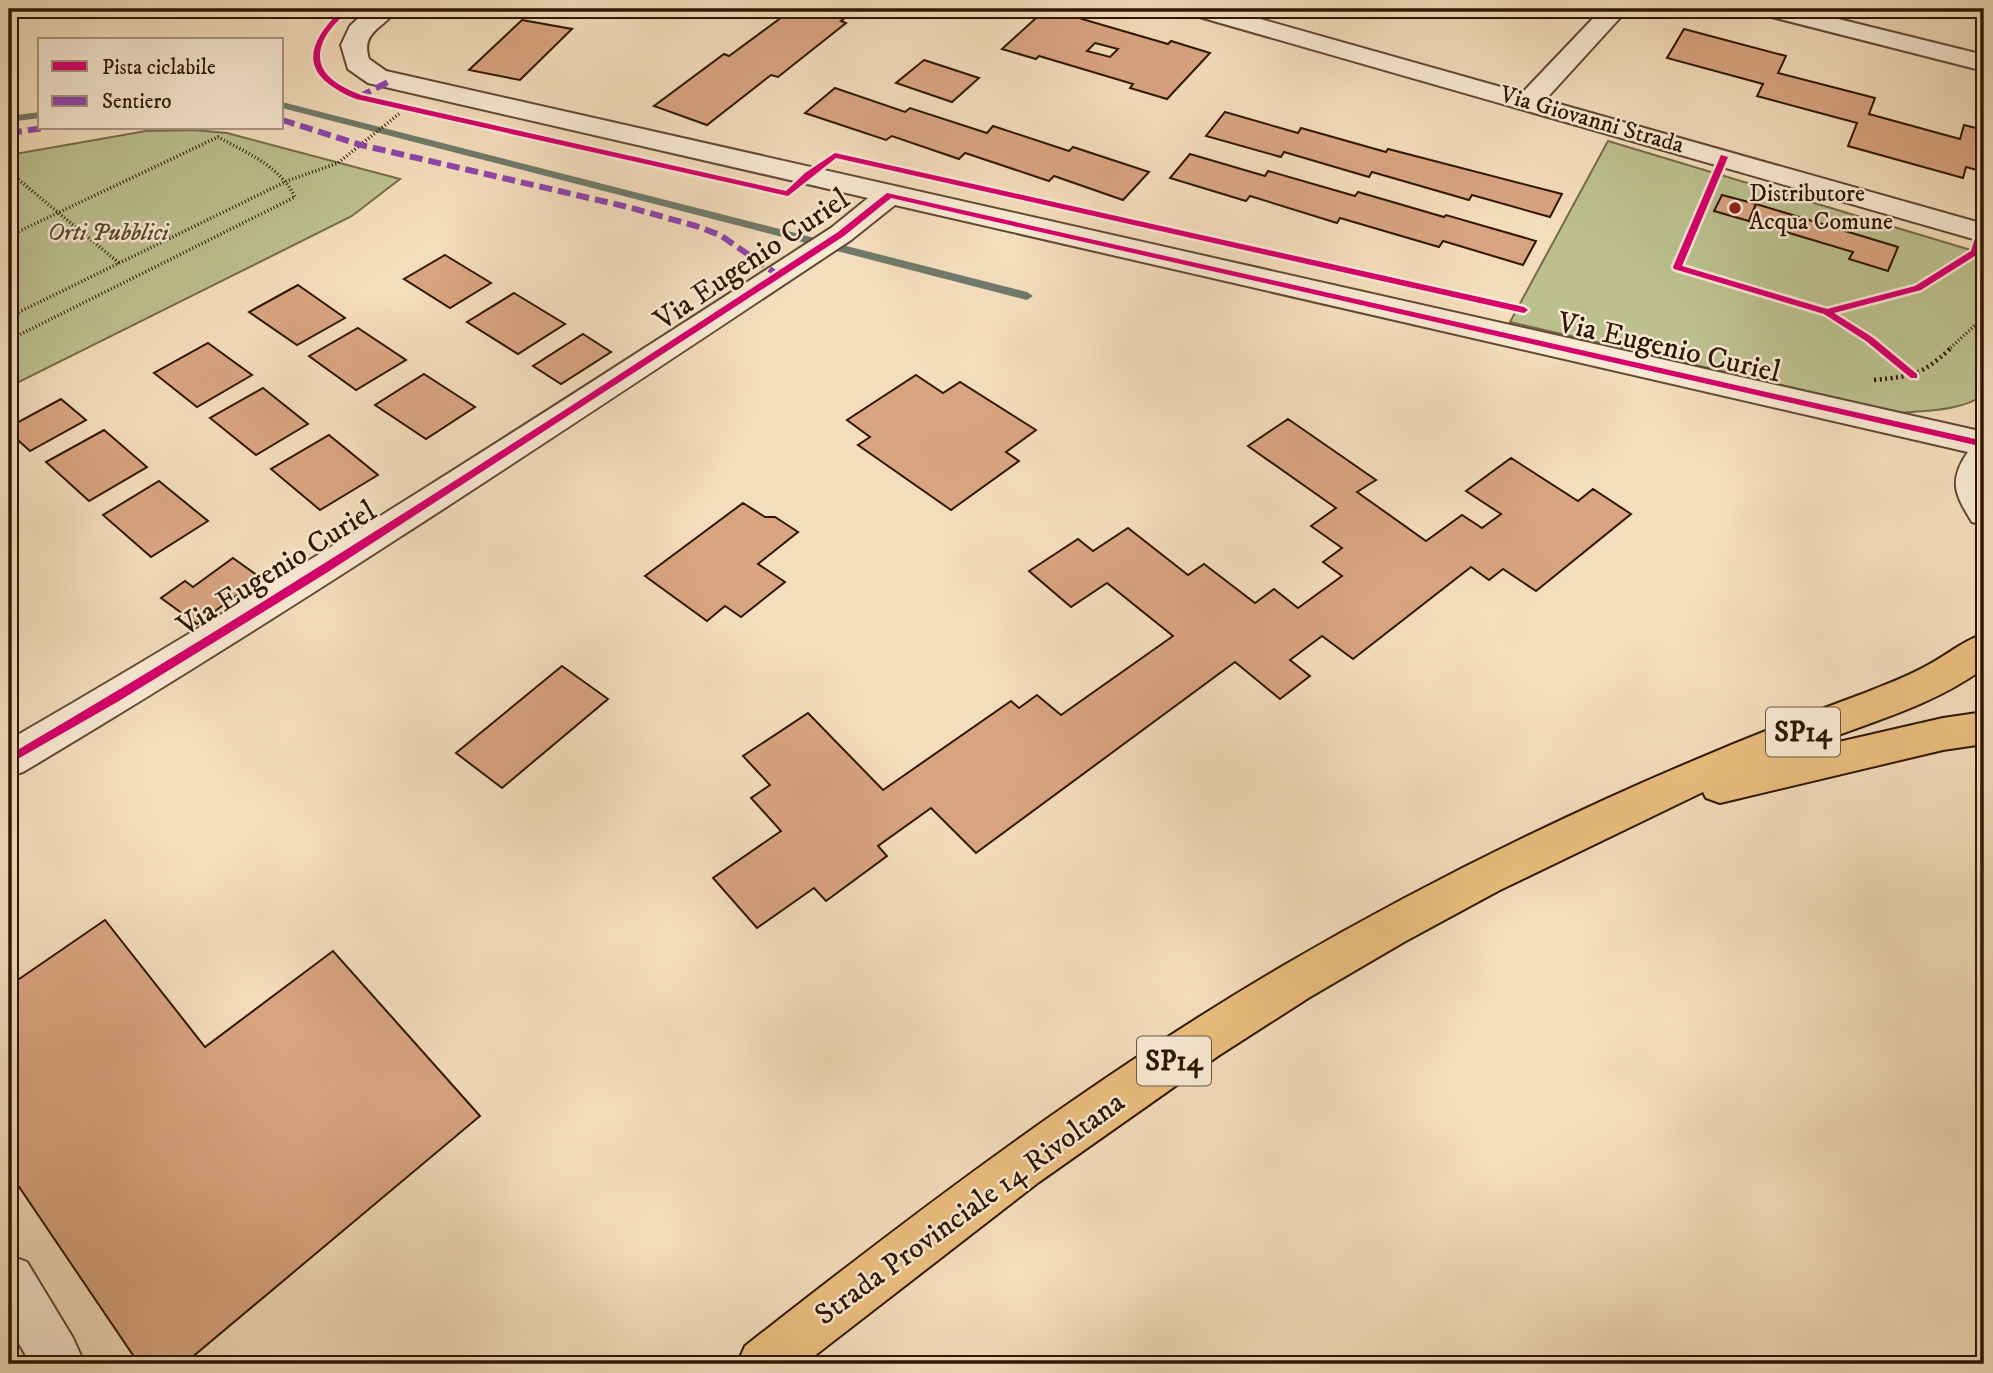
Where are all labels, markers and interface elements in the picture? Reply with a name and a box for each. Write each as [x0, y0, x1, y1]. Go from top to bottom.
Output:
legend [38, 38, 284, 130]
text: Pista ciclabile [102, 55, 216, 81]
street label: Via Giovanni Strada [1496, 79, 1688, 161]
text: Sentiero [102, 89, 171, 115]
place label: Distributore Acqua Comune [1749, 179, 1893, 237]
street label: Via Eugenio Curiel [646, 181, 857, 340]
marker: Distributore Acqua Comune [1727, 200, 1743, 216]
park label: Orti Pubblici [48, 218, 170, 248]
street label: Via Eugenio Curiel [1553, 304, 1784, 392]
street label: Via Eugenio Curiel [170, 493, 383, 646]
road number: SP14 [1766, 708, 1840, 756]
road number: SP14 [1137, 1036, 1211, 1086]
street label: Strada Provinciale 14 Rivoltana [808, 1084, 1132, 1334]

